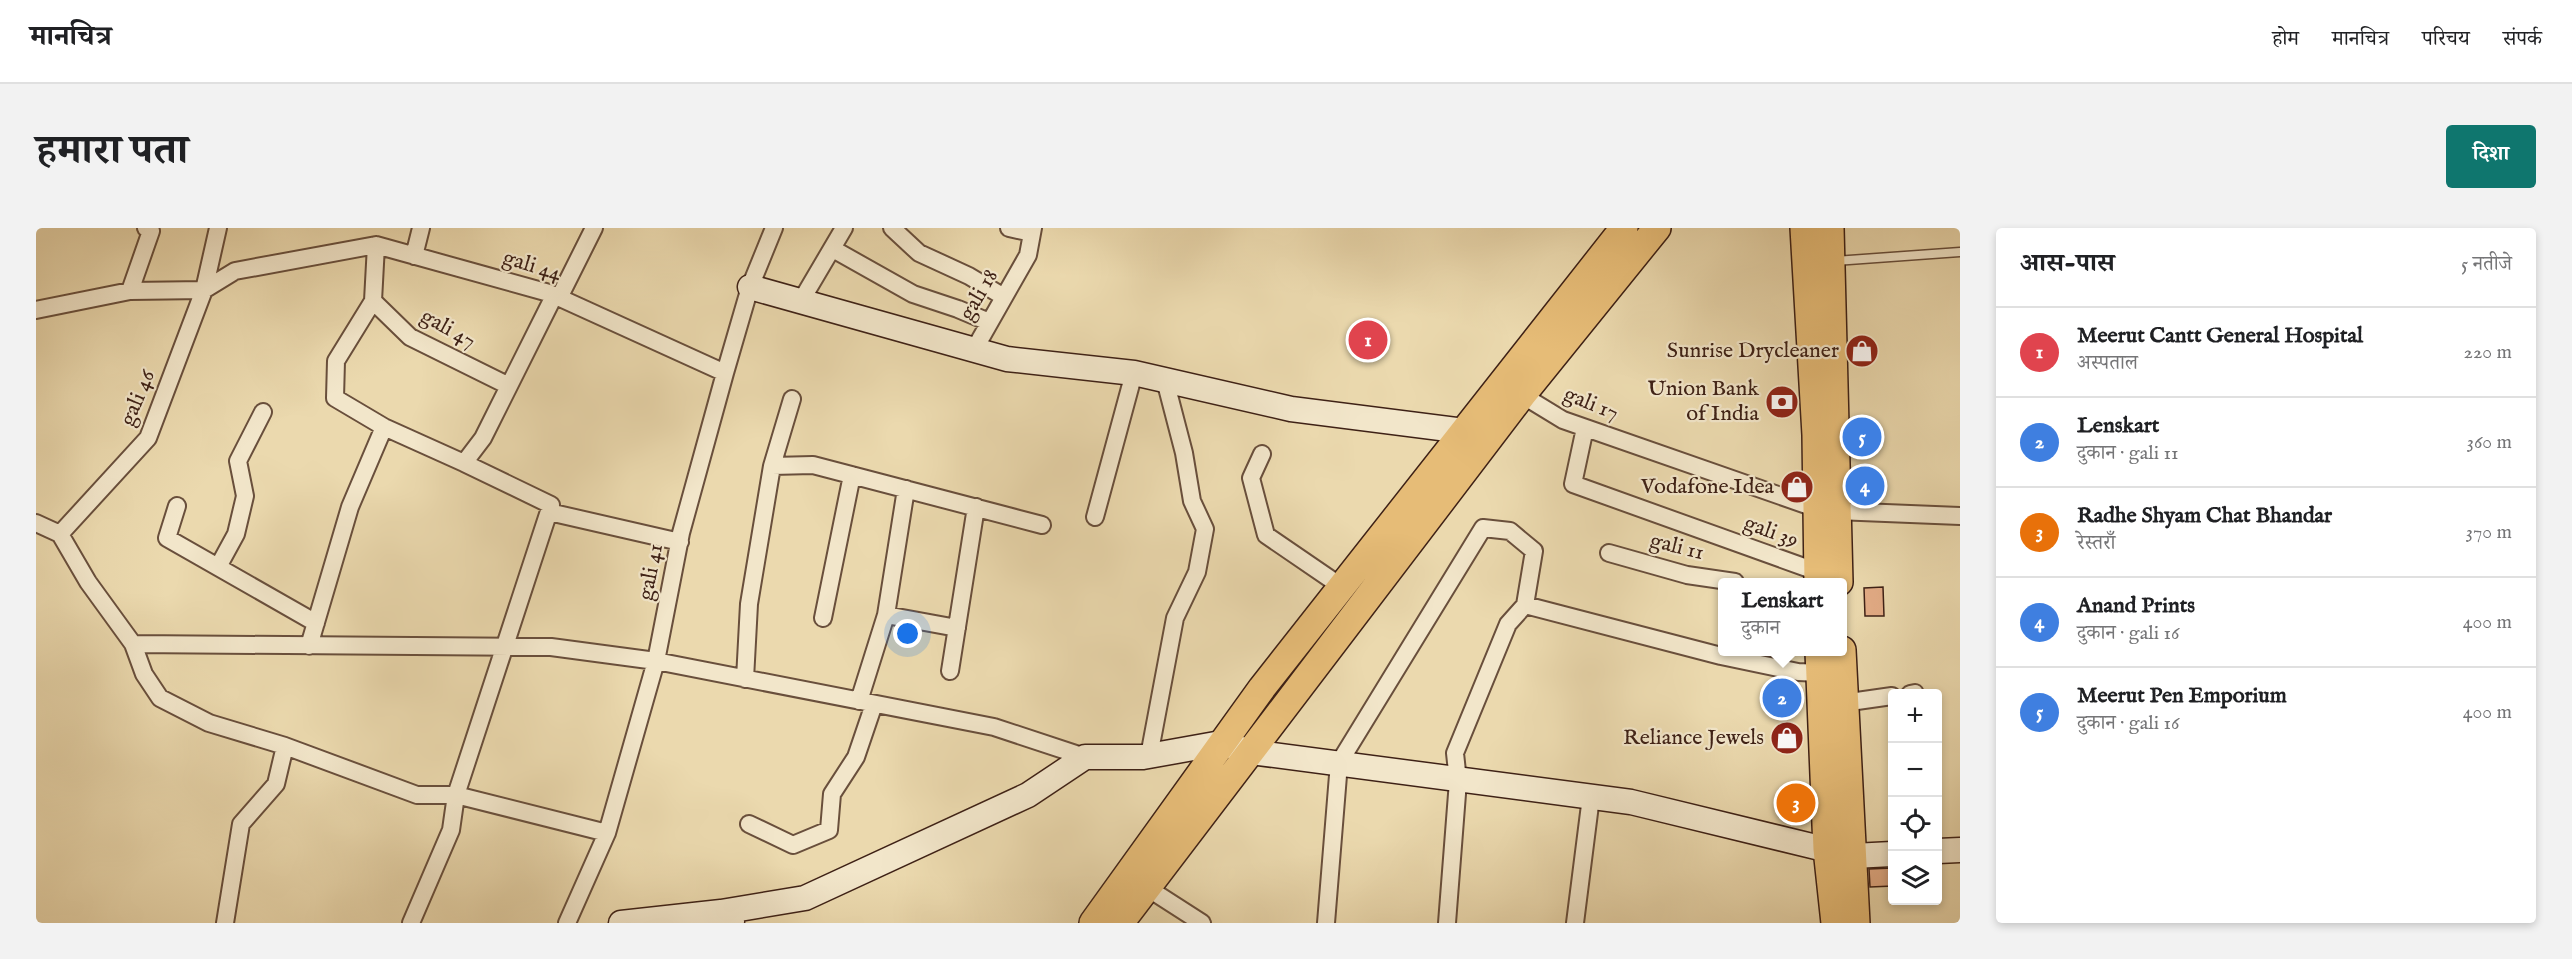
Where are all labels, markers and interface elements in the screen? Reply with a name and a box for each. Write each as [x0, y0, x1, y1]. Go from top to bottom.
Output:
text: मानचित्र [30, 20, 112, 55]
text: होम [2272, 26, 2299, 53]
text: मानचित्र [2332, 26, 2389, 53]
text: परिचय [2422, 26, 2470, 53]
text: संपर्क [2503, 26, 2542, 53]
text: हमारा पता [36, 125, 188, 178]
button: दिशा [2446, 125, 2536, 188]
street label: gali 44 [499, 244, 565, 288]
text: आस-पास [2020, 247, 2115, 280]
text: 5 नतीजे [2461, 252, 2512, 277]
street label: gali 18 [953, 264, 1005, 326]
street label: gali 47 [416, 303, 480, 355]
pin: 1 [1348, 318, 1388, 362]
text: Meerut Cantt General Hospital [2077, 322, 2363, 350]
shop icon: Sunrise Drycleaner [1844, 333, 1880, 369]
place label: Sunrise Drycleaner [1667, 337, 1839, 365]
text: 1 [2036, 340, 2043, 365]
text: 220 m [2464, 340, 2512, 365]
text: अस्पताल [2077, 351, 2138, 376]
street label: gali 46 [114, 365, 163, 430]
place label: Union Bank of India [1648, 375, 1759, 428]
street label: gali 17 [1559, 380, 1623, 428]
bank icon: Union Bank of India [1764, 384, 1800, 420]
text: Lenskart [2077, 412, 2159, 440]
pin: 5 [1842, 414, 1882, 460]
text: 2 [2035, 430, 2044, 455]
text: 360 m [2466, 430, 2512, 455]
text: दुकान · gali 11 [2077, 441, 2178, 466]
pin: 4 [1846, 464, 1884, 508]
shop icon: Vodafone Idea [1779, 469, 1815, 505]
place label: Vodafone Idea [1640, 473, 1774, 501]
text: Radhe Shyam Chat Bhandar [2077, 502, 2332, 530]
street label: gali 39 [1740, 509, 1802, 555]
text: 3 [2036, 520, 2043, 545]
text: 370 m [2466, 520, 2512, 545]
street label: gali 11 [1647, 527, 1707, 567]
text: रेस्तराँ [2077, 531, 2115, 556]
street label: gali 41 [632, 541, 670, 603]
popup [1718, 578, 1847, 656]
text: Lenskart [1741, 587, 1824, 615]
text: Anand Prints [2077, 592, 2195, 620]
text: 4 [2035, 610, 2044, 635]
text: 400 m [2463, 610, 2512, 635]
text: दुकान [1741, 616, 1780, 641]
your location [893, 619, 922, 648]
text: दुकान · gali 16 [2077, 621, 2179, 646]
pin: 2 [1762, 676, 1802, 720]
text: Meerut Pen Emporium [2077, 682, 2287, 710]
map controls [1888, 689, 1942, 905]
button: + [1888, 689, 1942, 743]
text: 5 [2036, 700, 2043, 725]
text: 400 m [2463, 700, 2512, 725]
text: दुकान · gali 16 [2077, 711, 2179, 736]
shop icon: Reliance Jewels [1769, 720, 1805, 756]
place label: Reliance Jewels [1623, 724, 1764, 752]
button: − [1888, 743, 1942, 797]
pin: 3 [1776, 780, 1816, 826]
button: locate [1888, 797, 1942, 851]
button: layers [1888, 851, 1942, 905]

